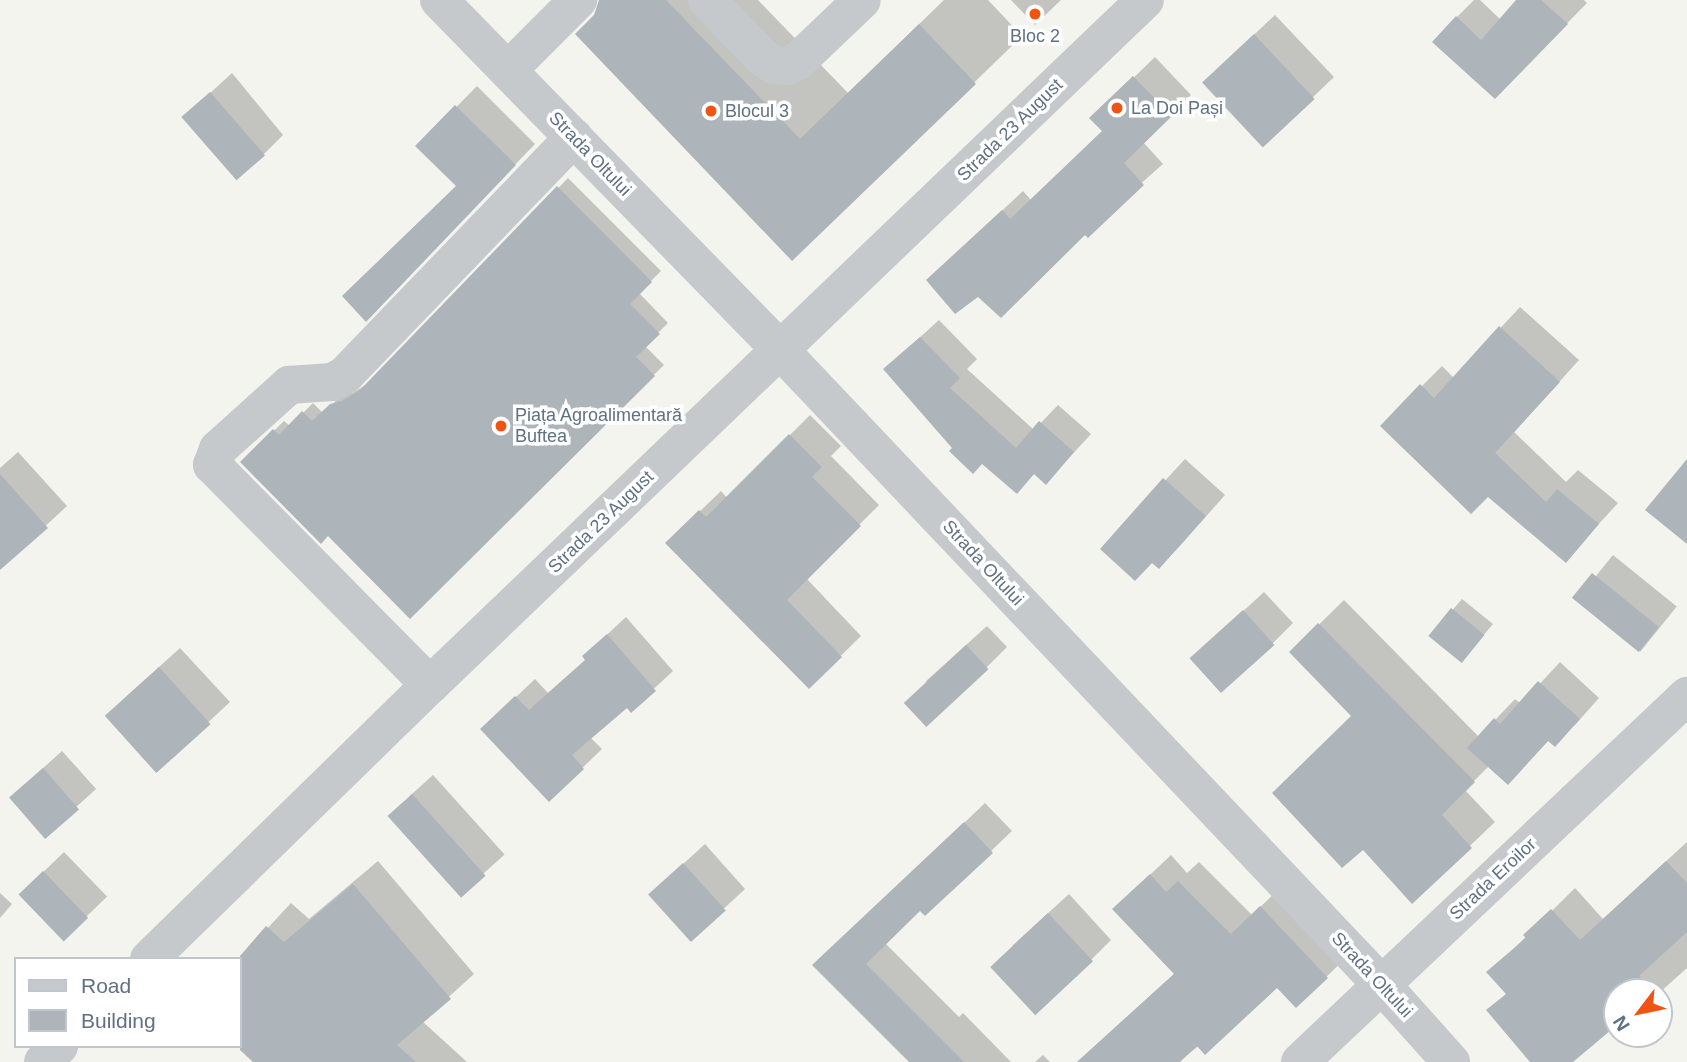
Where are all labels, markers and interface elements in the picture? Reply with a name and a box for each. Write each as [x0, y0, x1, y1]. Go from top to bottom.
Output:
marker: Bloc 2 [1027, 6, 1043, 22]
place label: Bloc 2 [1010, 25, 1060, 47]
street label: Strada 23 August [952, 74, 1068, 186]
place label: La Doi Pași [1131, 97, 1223, 119]
place label: Blocul 3 [725, 100, 789, 122]
marker: La Doi Pași [1109, 100, 1125, 116]
marker: Blocul 3 [703, 103, 719, 119]
street label: Strada Oltului [544, 107, 636, 201]
place label: Piața Agroalimentară Buftea [515, 405, 683, 448]
marker: Piața Agroalimentară Buftea [493, 418, 509, 434]
street label: Strada 23 August [543, 466, 659, 578]
street label: Strada Oltului [938, 516, 1028, 610]
street label: Strada Eroilor [1445, 834, 1541, 924]
street label: Strada Oltului [1327, 928, 1417, 1022]
legend [14, 957, 242, 1048]
text: Road [81, 974, 131, 997]
north arrow [1603, 978, 1673, 1048]
text: Building [81, 1009, 156, 1032]
text: N [1609, 1012, 1634, 1035]

